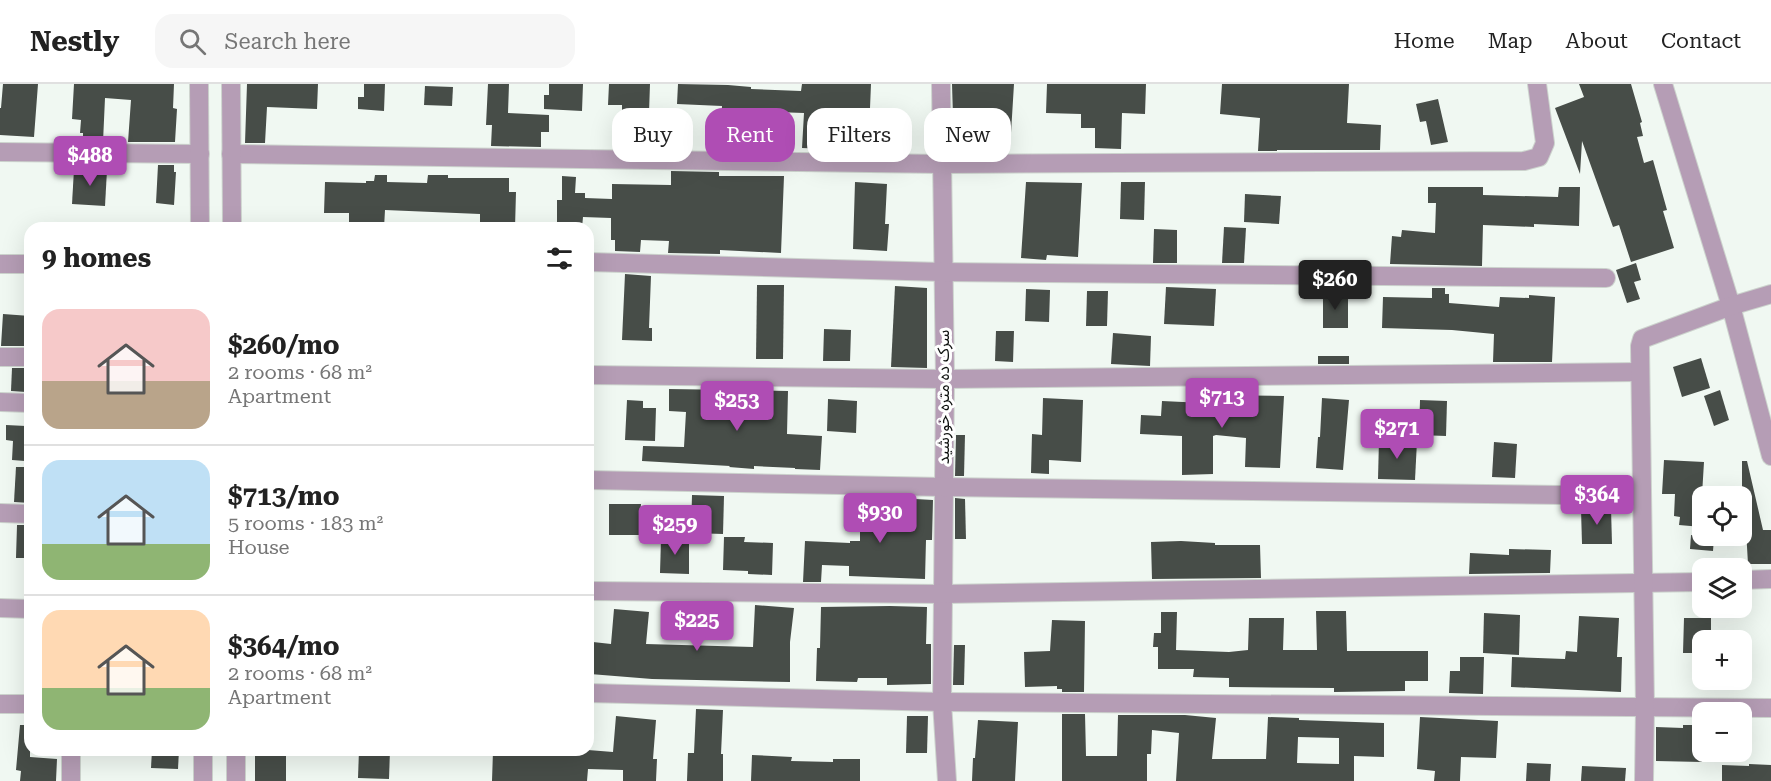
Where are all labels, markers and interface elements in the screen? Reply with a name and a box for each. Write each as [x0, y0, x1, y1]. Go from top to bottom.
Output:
search box [155, 14, 575, 68]
text: Nestly [30, 25, 119, 58]
icon: search [176, 25, 209, 58]
text: Search here [224, 29, 351, 54]
text: Home [1394, 29, 1455, 53]
text: Map [1488, 29, 1533, 53]
text: About [1566, 29, 1628, 53]
text: Contact [1661, 29, 1741, 53]
chip: Buy [612, 108, 693, 162]
chip: Rent [705, 108, 795, 162]
chip: Filters [807, 108, 912, 162]
chip: New [924, 108, 1011, 162]
pin: $488 [54, 136, 126, 187]
text: $488 [68, 143, 112, 167]
icon: filters [543, 242, 576, 275]
text: 9 homes [42, 243, 151, 273]
pin: $260 [1299, 260, 1371, 311]
text: $260 [1313, 267, 1357, 291]
text: $260/mo [228, 330, 340, 360]
street label: سرک ده متره خورشید [934, 330, 953, 464]
icon: home [90, 333, 162, 405]
text: 2 rooms · 68 m² [228, 360, 372, 384]
pin: $713 [1186, 378, 1258, 429]
pin: $253 [701, 381, 773, 432]
text: Apartment [228, 384, 331, 408]
text: $713 [1200, 385, 1244, 409]
text: $253 [715, 388, 759, 412]
pin: $271 [1361, 409, 1433, 460]
text: $271 [1375, 416, 1419, 440]
pin: $364 [1561, 475, 1633, 526]
text: $713/mo [228, 481, 340, 511]
text: $364 [1575, 482, 1619, 506]
icon: home [90, 484, 162, 556]
map controls [1692, 486, 1752, 762]
button: locate [1692, 486, 1752, 546]
pin: $930 [844, 493, 916, 544]
text: $930 [858, 500, 902, 524]
pin: $259 [639, 505, 711, 556]
text: 5 rooms · 183 m² [228, 511, 383, 535]
text: $259 [653, 512, 697, 536]
text: House [228, 535, 290, 559]
button: layers [1692, 558, 1752, 618]
pin: $225 [661, 601, 733, 652]
text: $225 [675, 608, 719, 632]
button: + [1692, 630, 1752, 690]
text: $364/mo [228, 631, 340, 661]
icon: home [90, 634, 162, 706]
text: 2 rooms · 68 m² [228, 661, 372, 685]
text: Apartment [228, 685, 331, 709]
button: − [1692, 702, 1752, 762]

